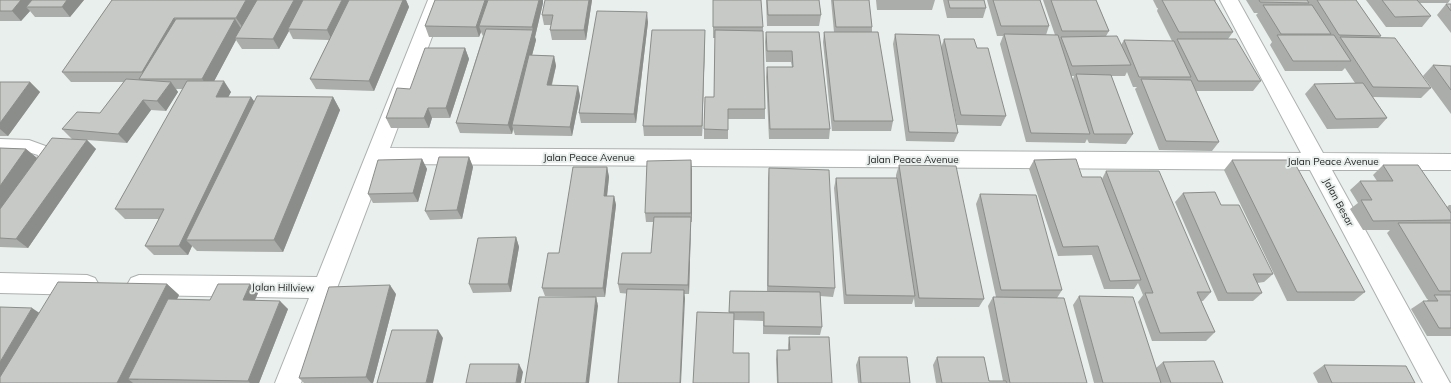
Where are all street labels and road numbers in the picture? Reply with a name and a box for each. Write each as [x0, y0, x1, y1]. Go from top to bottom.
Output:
street label: Jalan Peace Avenue [543, 151, 635, 164]
street label: Jalan Peace Avenue [867, 153, 959, 166]
street label: Jalan Peace Avenue [1287, 155, 1379, 168]
street label: Jalan Besar [1320, 176, 1357, 229]
street label: Jalan Hillview [252, 280, 315, 295]

